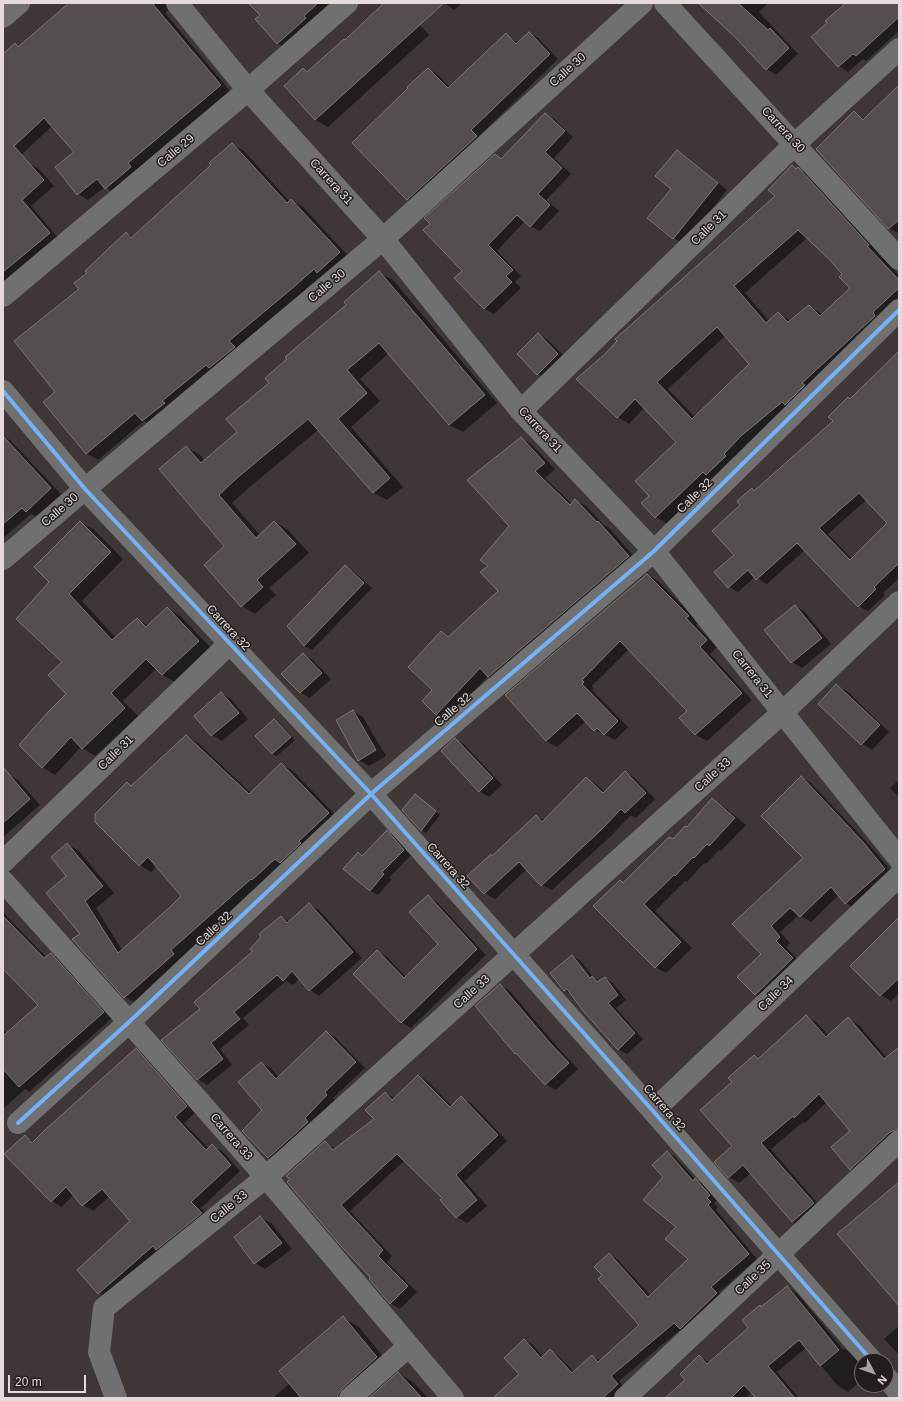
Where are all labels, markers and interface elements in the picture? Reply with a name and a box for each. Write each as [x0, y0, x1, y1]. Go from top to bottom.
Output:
street label: Calle 30 [547, 50, 589, 90]
street label: Carrera 30 [758, 104, 808, 156]
street label: Calle 29 [155, 131, 197, 171]
street label: Carrera 31 [306, 156, 356, 208]
street label: Calle 31 [688, 208, 730, 248]
street label: Calle 30 [306, 266, 348, 306]
street label: Carrera 31 [515, 404, 565, 456]
street label: Calle 32 [674, 476, 716, 516]
street label: Calle 30 [39, 490, 81, 530]
street label: Carrera 32 [203, 602, 253, 654]
street label: Carrera 31 [728, 647, 776, 701]
street label: Calle 32 [432, 690, 474, 730]
street label: Calle 31 [95, 733, 137, 773]
street label: Calle 33 [692, 755, 734, 795]
street label: Carrera 32 [423, 840, 473, 892]
street label: Calle 32 [193, 909, 235, 949]
street label: Calle 33 [451, 972, 493, 1012]
street label: Calle 34 [755, 974, 797, 1014]
street label: Carrera 32 [640, 1082, 688, 1134]
street label: Carrera 33 [207, 1111, 255, 1163]
street label: Calle 33 [207, 1188, 251, 1226]
street label: Calle 35 [732, 1258, 774, 1298]
north arrow [854, 1353, 894, 1393]
scale bar [10, 1367, 88, 1393]
text: N [875, 1373, 889, 1387]
text: 20 m [15, 1375, 42, 1389]

